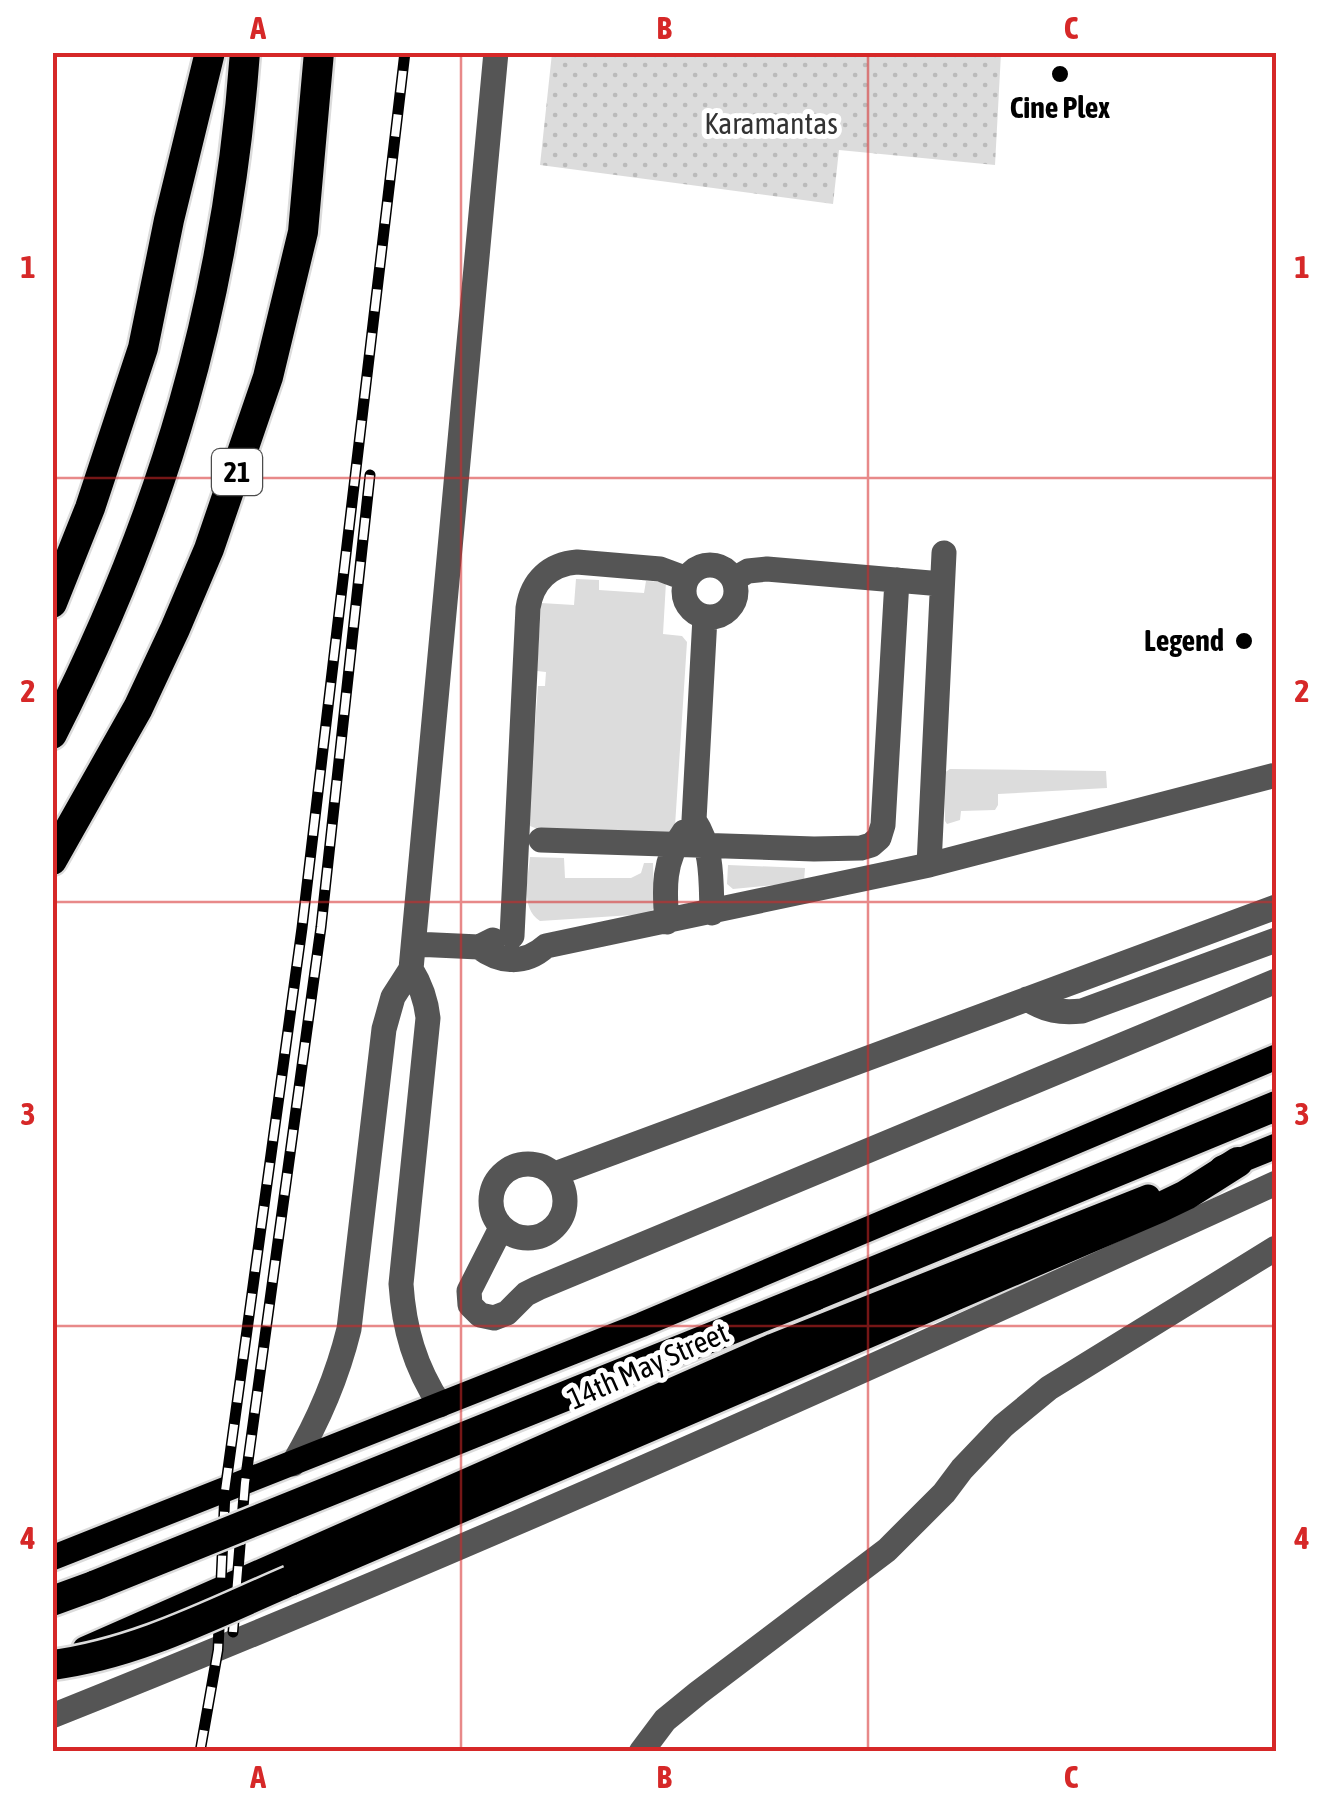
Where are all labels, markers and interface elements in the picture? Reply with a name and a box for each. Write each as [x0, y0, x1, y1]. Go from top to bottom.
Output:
text: A [249, 9, 266, 46]
text: B [656, 9, 672, 46]
text: C [1064, 9, 1079, 46]
marker: Cine Plex [1049, 63, 1071, 85]
place label: Cine Plex [1010, 90, 1110, 124]
park label: Karamantas [704, 106, 838, 140]
text: 1 [20, 248, 36, 285]
text: 1 [1294, 248, 1310, 285]
road number: 21 [212, 449, 262, 495]
place label: Legend [1144, 623, 1224, 657]
marker: Legend [1233, 630, 1255, 652]
text: 2 [20, 672, 36, 709]
text: 2 [1294, 672, 1310, 709]
text: 3 [20, 1095, 36, 1132]
text: 3 [1294, 1095, 1310, 1132]
street label: 14th May Street [562, 1315, 733, 1416]
text: 4 [19, 1519, 36, 1556]
text: 4 [1293, 1519, 1310, 1556]
text: A [249, 1758, 266, 1795]
text: B [656, 1758, 672, 1795]
text: C [1064, 1758, 1079, 1795]

